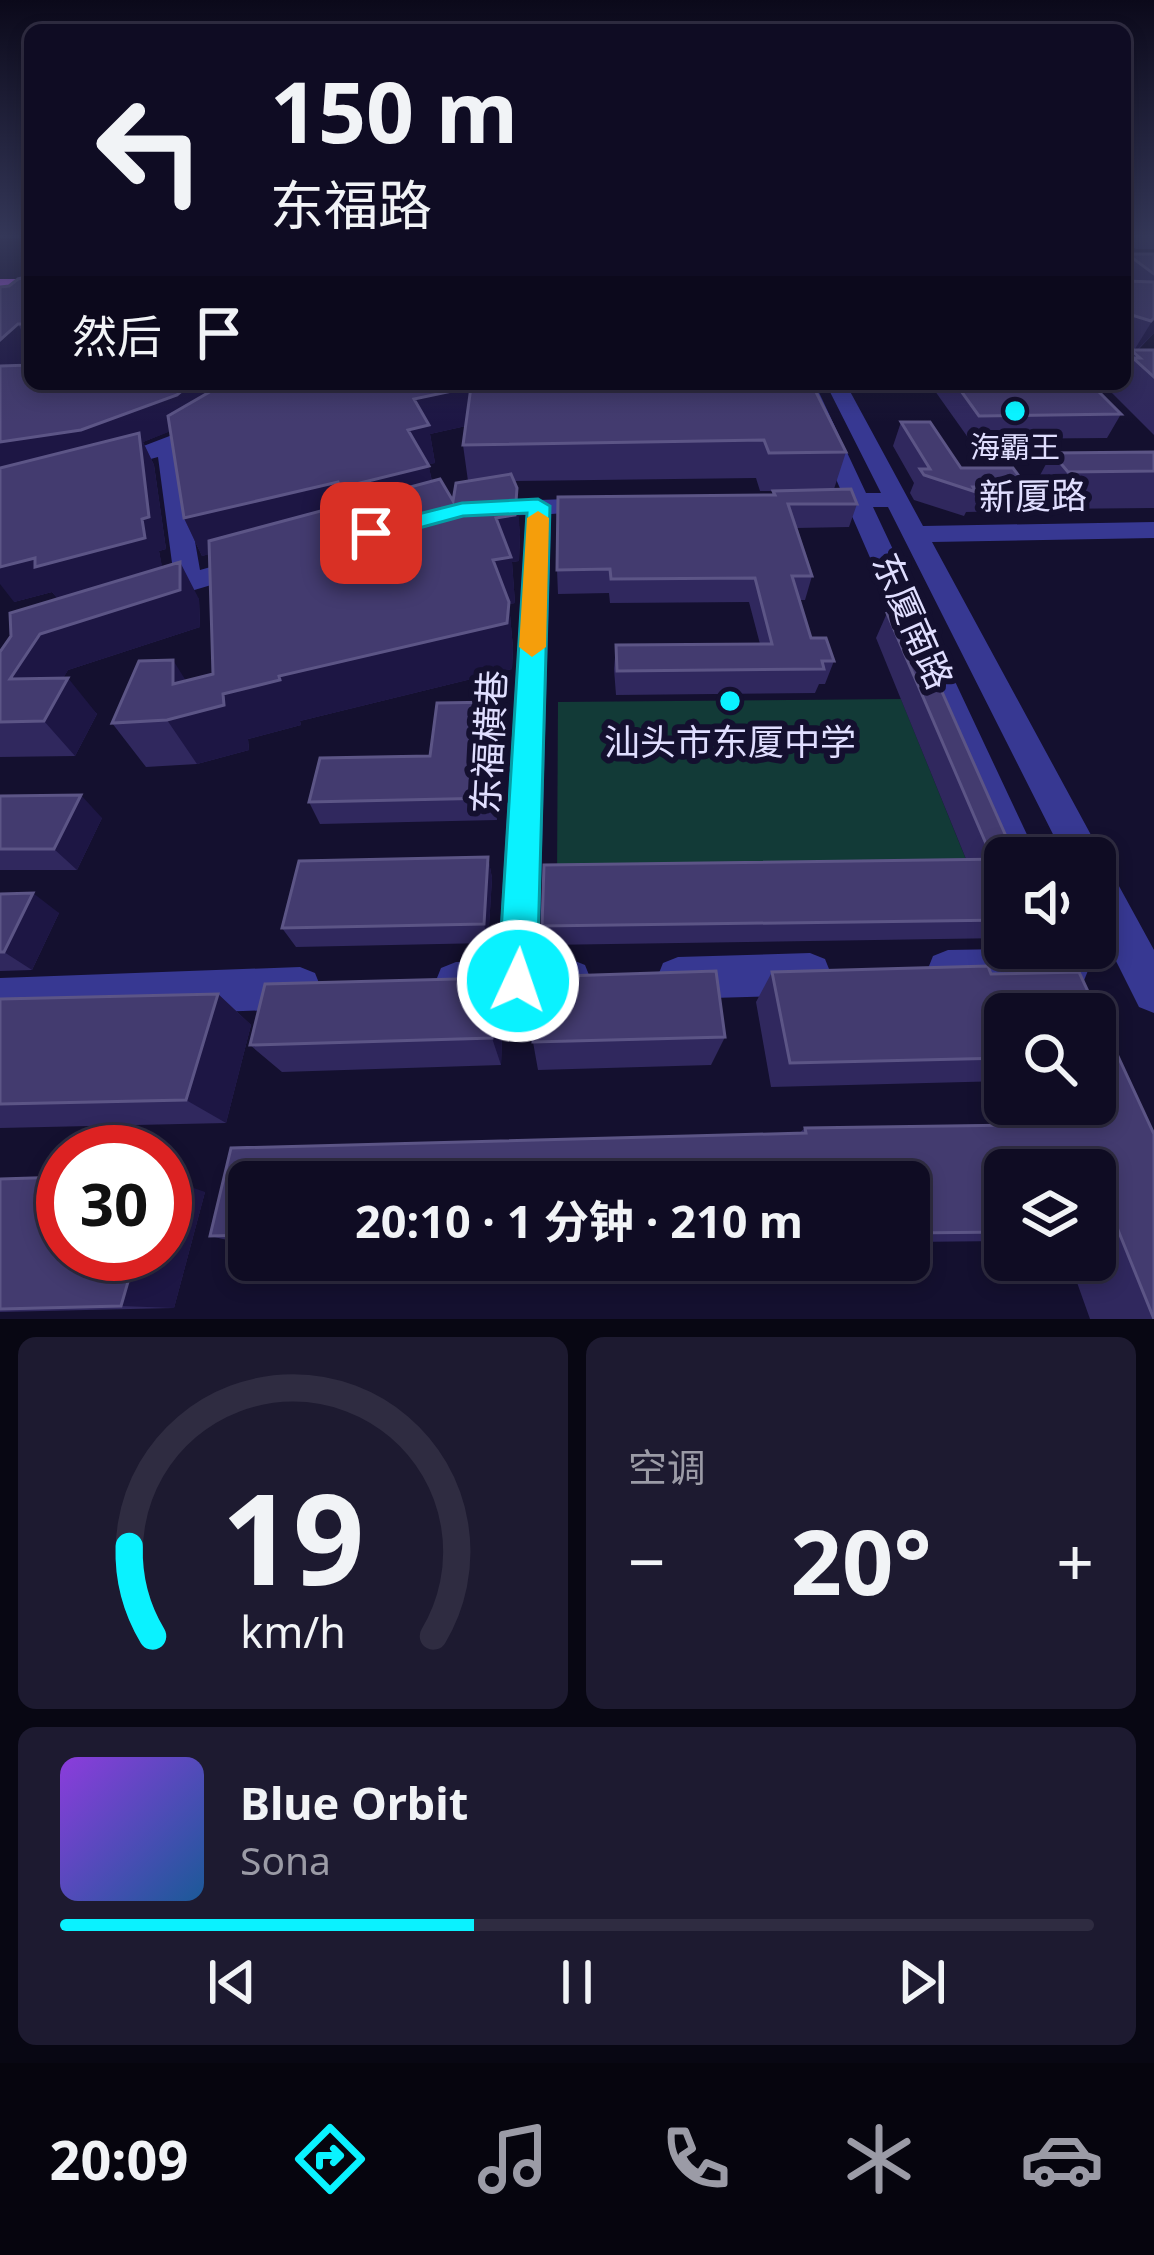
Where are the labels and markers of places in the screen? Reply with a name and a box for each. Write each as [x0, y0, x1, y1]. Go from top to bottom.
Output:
marker: 海霸王 [1002, 398, 1028, 424]
place label: 海霸王 [970, 426, 1060, 467]
pin [320, 482, 422, 584]
marker: 汕头市东厦中学 [717, 688, 743, 714]
place label: 汕头市东厦中学 [604, 717, 856, 766]

